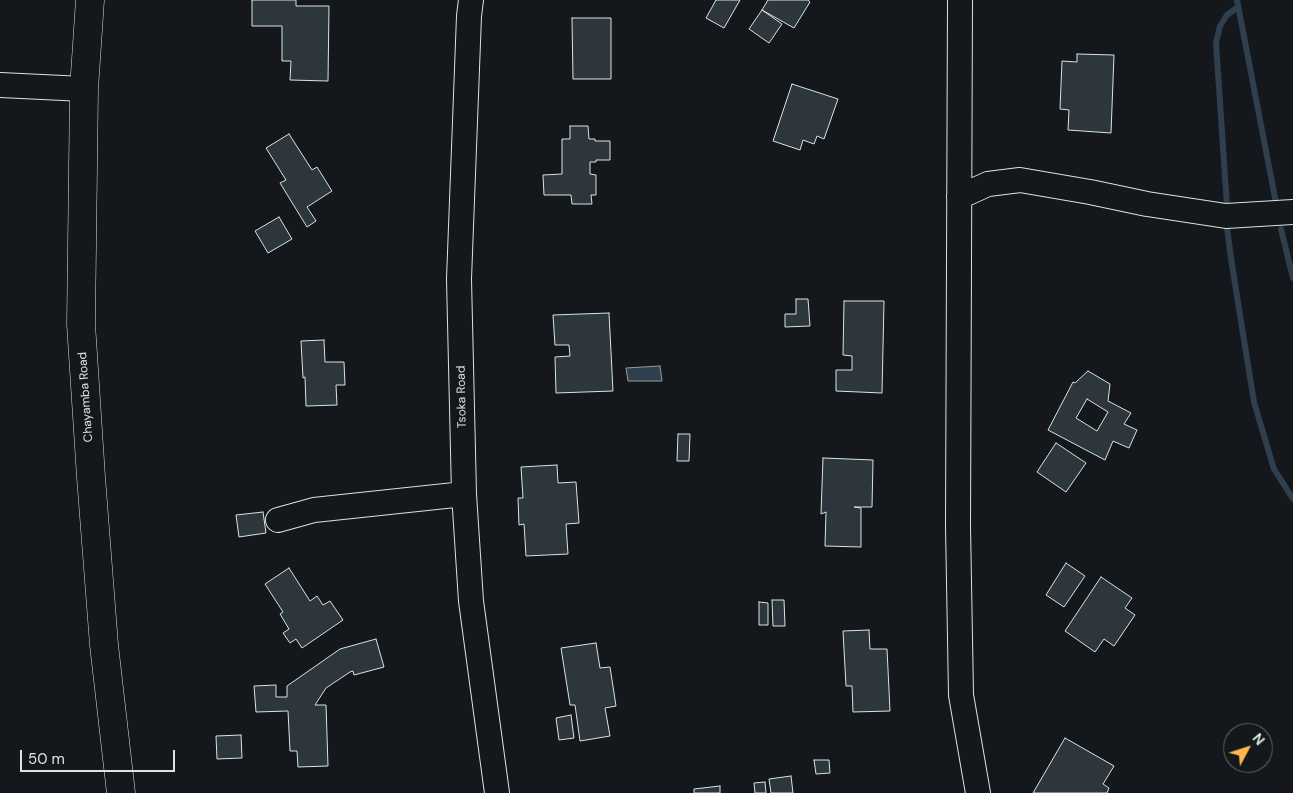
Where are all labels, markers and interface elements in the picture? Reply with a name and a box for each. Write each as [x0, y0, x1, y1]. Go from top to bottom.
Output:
street label: Chayamba Road [76, 351, 96, 443]
street label: Tsoka Road [454, 366, 470, 428]
north arrow [1223, 723, 1273, 773]
text: N [1249, 729, 1269, 749]
scale bar [22, 740, 178, 772]
text: 50 m [28, 749, 65, 769]

